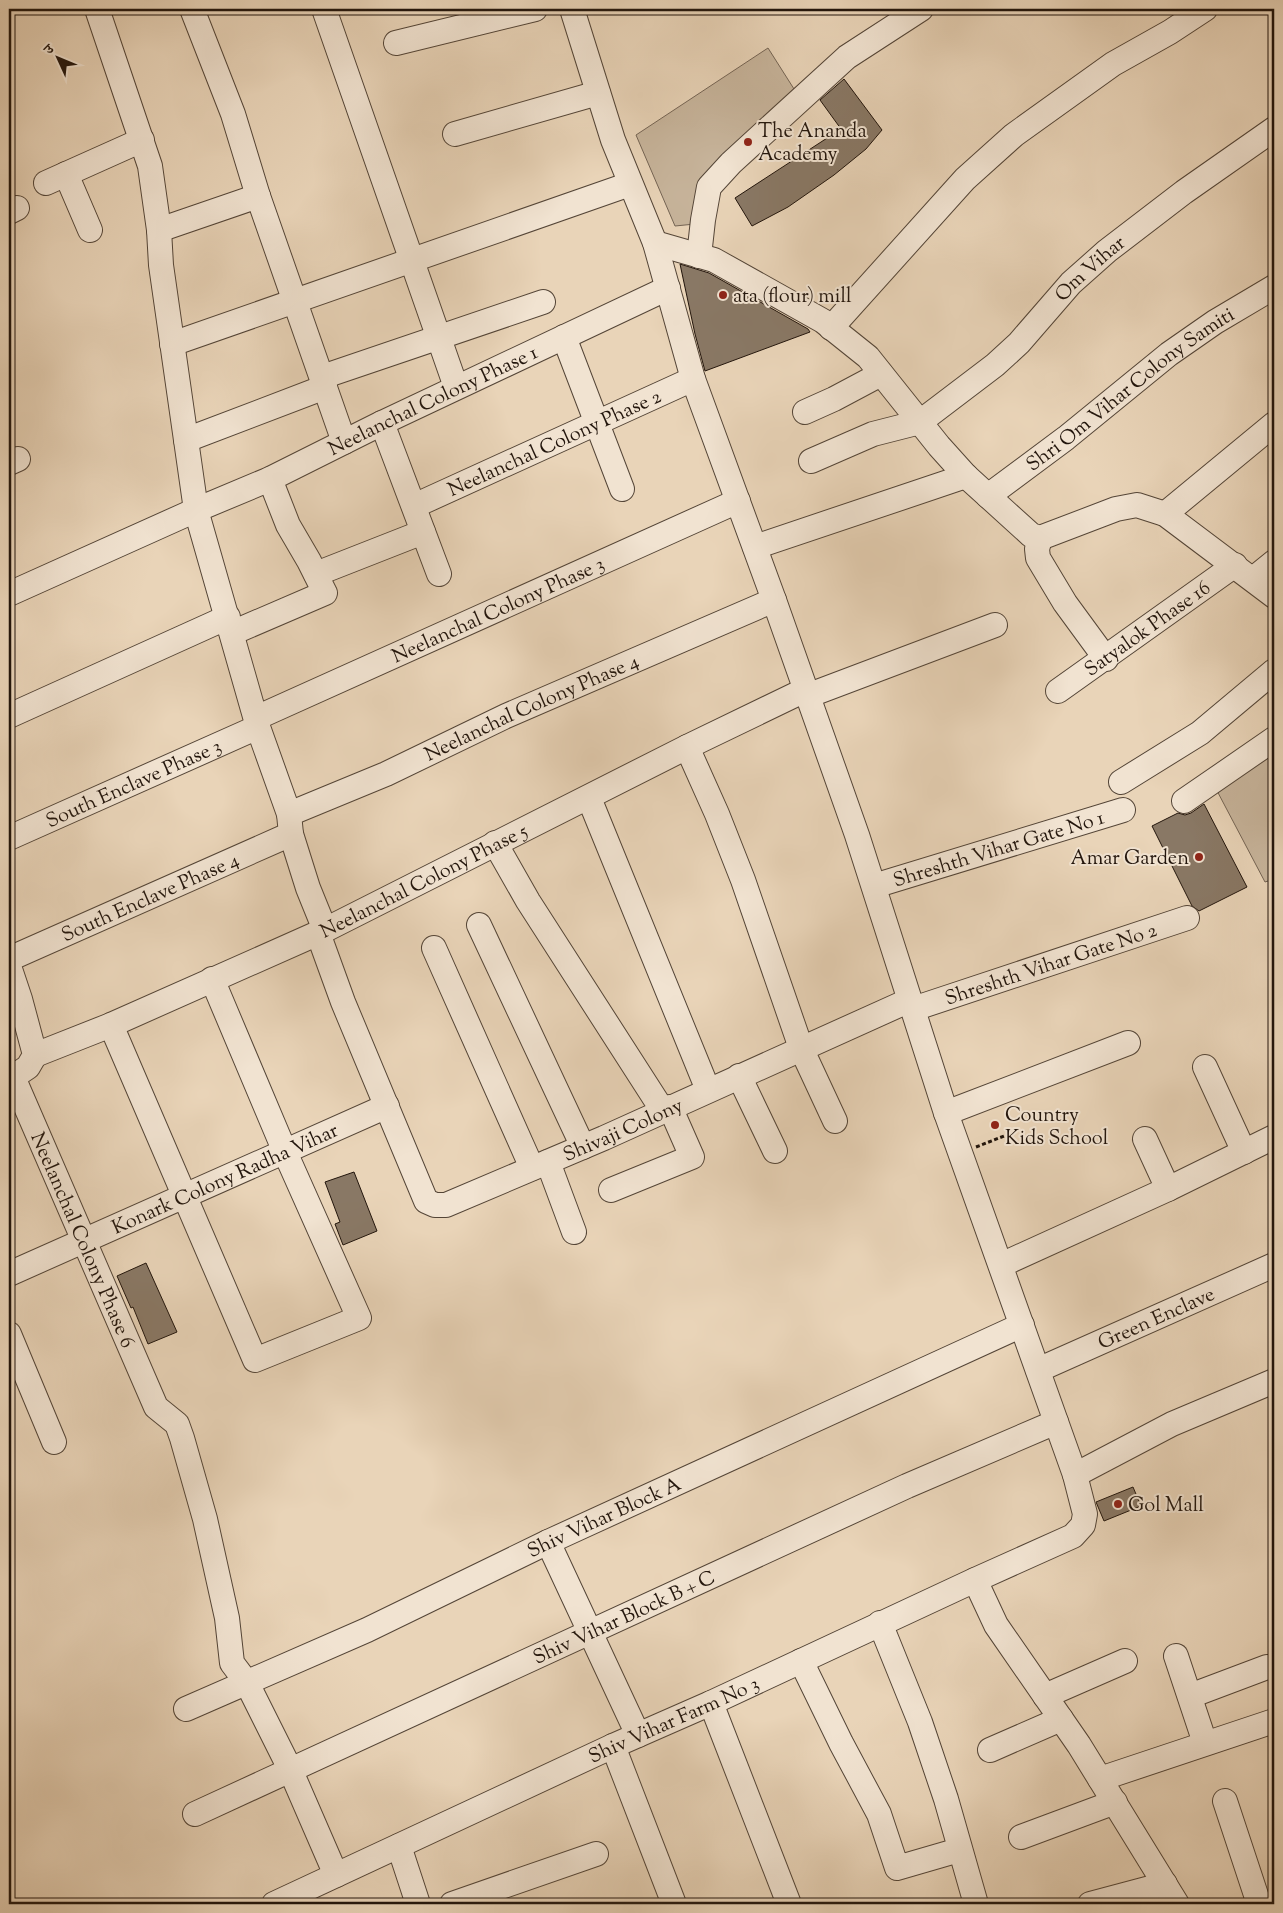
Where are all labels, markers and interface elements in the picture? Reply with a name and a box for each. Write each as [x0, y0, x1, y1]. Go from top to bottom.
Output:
north arrow [32, 32, 82, 82]
text: उ [40, 40, 60, 61]
place label: The Ananda Academy [758, 118, 867, 170]
marker: The Ananda Academy [742, 136, 754, 148]
street label: Om Vihar [1049, 230, 1133, 309]
place label: ata (flour) mill [733, 283, 852, 312]
marker: ata (flour) mill [717, 289, 729, 301]
street label: Shri Om Vihar Colony Samiti [1021, 301, 1241, 480]
street label: Neelanchal Colony Phase 1 [324, 339, 543, 465]
street label: Neelanchal Colony Phase 2 [444, 383, 667, 506]
street label: Neelanchal Colony Phase 3 [388, 551, 610, 672]
street label: Satyalok Phase 16 [1079, 575, 1217, 685]
street label: Neelanchal Colony Phase 4 [420, 648, 644, 770]
street label: South Enclave Phase 3 [42, 733, 227, 837]
street label: Shreshth Vihar Gate No 1 [890, 805, 1108, 896]
street label: Neelanchal Colony Phase 5 [316, 818, 533, 947]
place label: Amar Garden [1070, 845, 1189, 874]
street label: South Enclave Phase 4 [57, 847, 244, 951]
marker: Amar Garden [1193, 851, 1205, 863]
street label: Shreshth Vihar Gate No 2 [942, 917, 1161, 1014]
street label: Shivaji Colony [559, 1092, 688, 1171]
place label: Country Kids School [1005, 1102, 1109, 1154]
street label: Konark Colony Radha Vihar [108, 1117, 344, 1243]
marker: Country Kids School [989, 1119, 1001, 1131]
street label: Neelanchal Colony Phase 6 [22, 1128, 141, 1353]
street label: Green Enclave [1094, 1281, 1220, 1359]
street label: Shiv Vihar Block A [523, 1471, 686, 1567]
place label: Gol Mall [1128, 1492, 1204, 1521]
marker: Gol Mall [1112, 1498, 1124, 1510]
street label: Shiv Vihar Block B + C [529, 1564, 721, 1673]
street label: Shiv Vihar Farm No 3 [584, 1671, 764, 1772]

